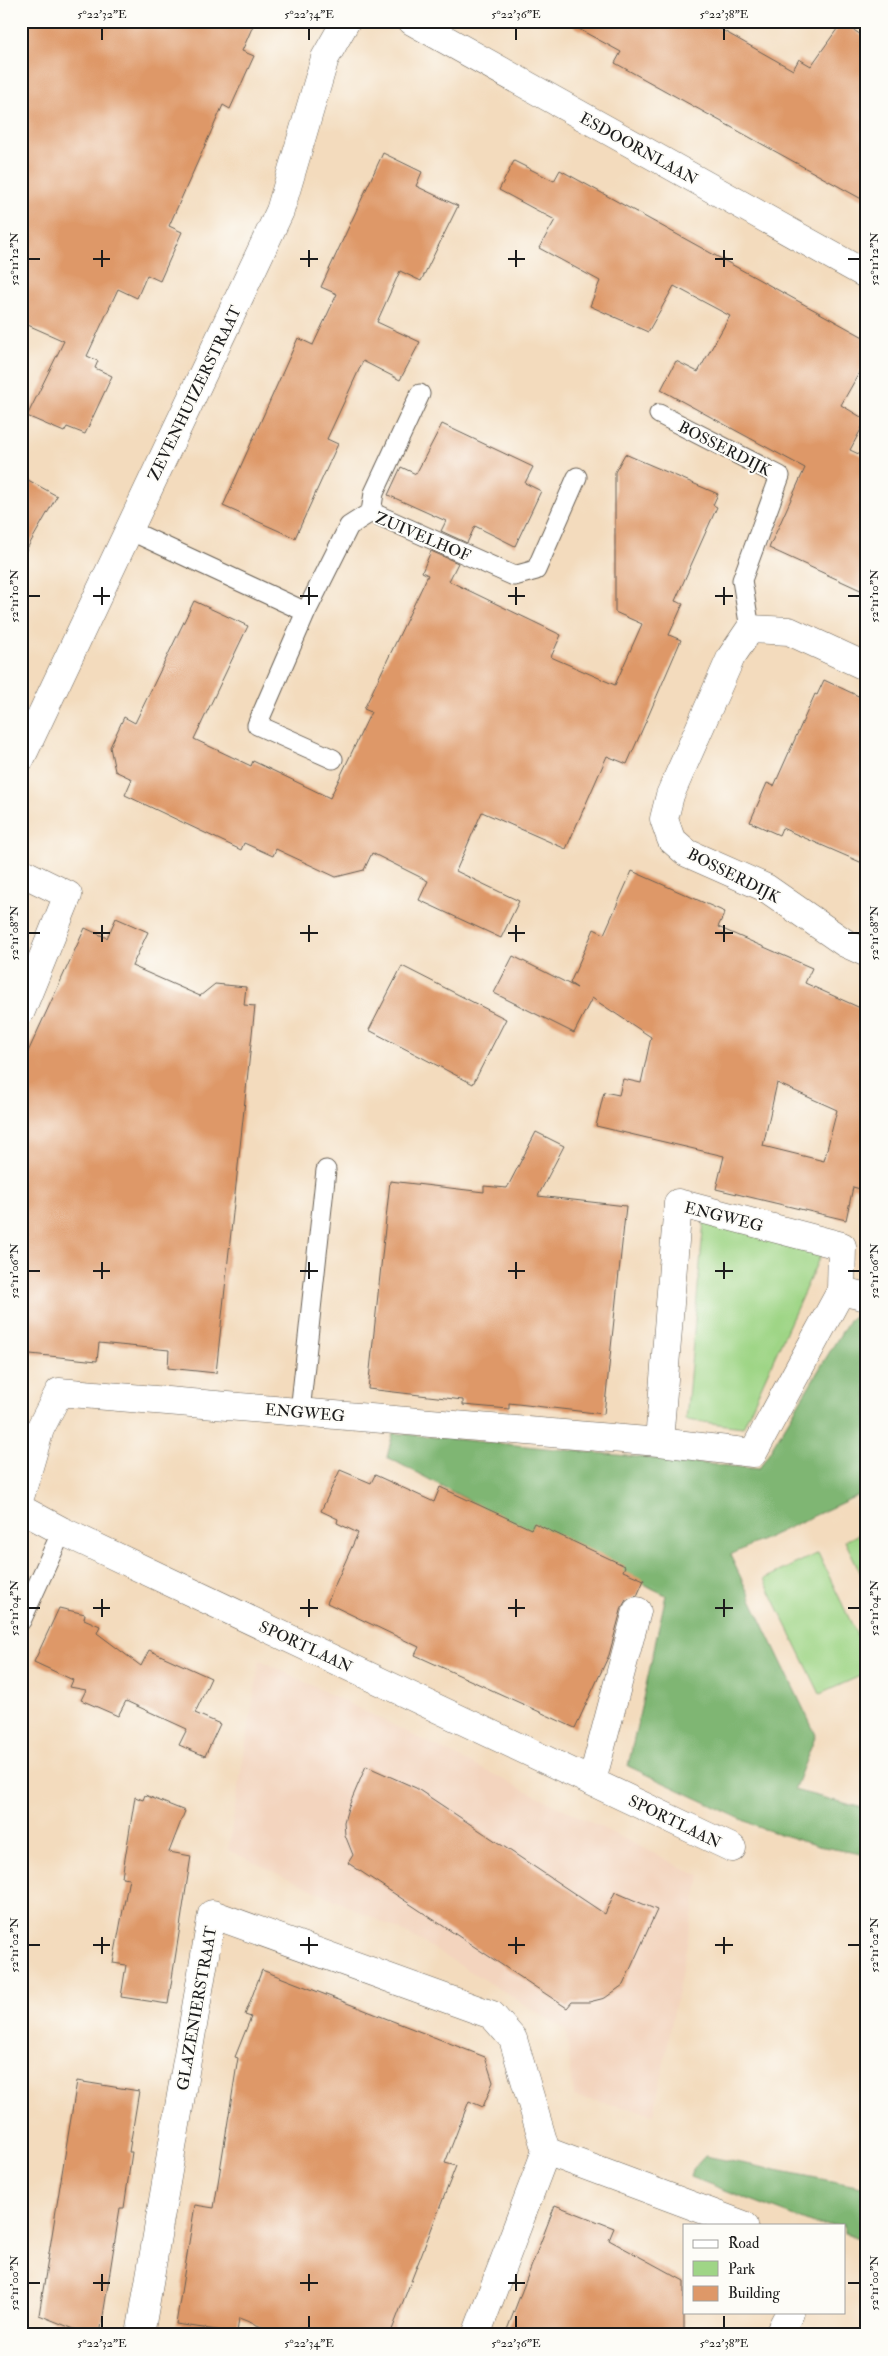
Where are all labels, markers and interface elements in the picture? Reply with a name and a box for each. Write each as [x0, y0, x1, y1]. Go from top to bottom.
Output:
text: 5°22'32"E [77, 7, 127, 22]
text: 5°22'34"E [284, 7, 334, 22]
text: 5°22'36"E [491, 7, 541, 22]
text: 5°22'38"E [700, 7, 749, 22]
street label: ESDOORNLAAN [576, 108, 702, 190]
text: 52°11'12"N [7, 232, 22, 286]
text: 52°11'12"N [867, 232, 882, 286]
street label: ZEVENHUIZERSTRAAT [144, 302, 246, 484]
street label: BOSSERDIJK [674, 417, 775, 482]
street label: ZUIVELHOF [372, 508, 474, 566]
text: 52°11'10"N [7, 569, 22, 623]
text: 52°11'10"N [867, 569, 882, 623]
street label: BOSSERDIJK [683, 844, 784, 909]
text: 52°11'08"N [7, 905, 22, 960]
text: 52°11'08"N [867, 905, 882, 960]
street label: ENGWEG [682, 1198, 765, 1236]
text: 52°11'06"N [7, 1243, 22, 1299]
text: 52°11'06"N [867, 1243, 882, 1299]
street label: ENGWEG [264, 1400, 346, 1426]
text: 52°11'04"N [7, 1580, 22, 1636]
text: 52°11'04"N [867, 1580, 882, 1636]
street label: SPORTLAAN [256, 1617, 356, 1678]
street label: SPORTLAAN [625, 1791, 725, 1853]
text: 52°11'02"N [7, 1917, 22, 1973]
text: 52°11'02"N [867, 1917, 882, 1973]
street label: GLAZENIERSTRAAT [173, 1924, 221, 2092]
legend [683, 2224, 846, 2314]
text: Road [728, 2234, 760, 2253]
text: 52°11'00"N [7, 2255, 22, 2311]
text: 52°11'00"N [867, 2255, 882, 2311]
text: Park [728, 2260, 755, 2279]
text: Building [728, 2284, 780, 2303]
text: 5°22'32"E [77, 2336, 127, 2351]
text: 5°22'34"E [284, 2336, 334, 2351]
text: 5°22'36"E [491, 2336, 541, 2351]
text: 5°22'38"E [700, 2336, 749, 2351]

